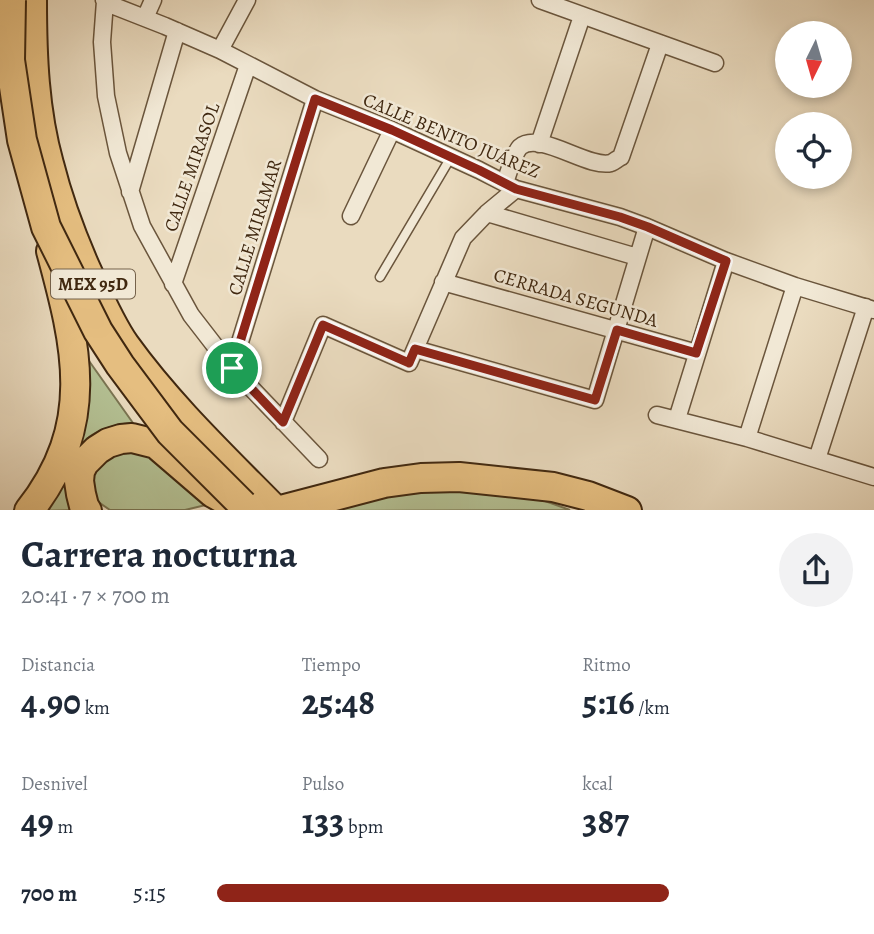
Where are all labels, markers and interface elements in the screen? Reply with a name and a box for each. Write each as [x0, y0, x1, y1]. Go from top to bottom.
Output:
north arrow [775, 21, 852, 98]
map controls [775, 21, 852, 189]
street label: CALLE BENITO JUÁREZ [359, 87, 544, 185]
street label: CALLE MIRASOL [158, 99, 226, 235]
button: locate [775, 112, 852, 189]
street label: CALLE MIRAMAR [222, 156, 288, 298]
street label: CERRADA SEGUNDA [490, 262, 662, 334]
road number: MEX 95D [51, 270, 135, 298]
pin [202, 338, 262, 398]
icon: arrive [213, 349, 251, 387]
text: Carrera nocturna [21, 528, 297, 580]
button: share [779, 533, 853, 607]
text: 20:41 · 7 × 700 m [21, 580, 170, 611]
text: Distancia [21, 652, 95, 678]
text: Tiempo [302, 652, 361, 678]
text: Ritmo [582, 652, 631, 678]
text: 4.90 [21, 678, 81, 726]
text: 25:48 [302, 678, 375, 726]
text: 5:16 [582, 678, 634, 726]
text: km [81, 695, 110, 721]
text: /km [634, 695, 670, 721]
text: Desnivel [21, 771, 88, 797]
text: Pulso [302, 771, 344, 797]
text: kcal [582, 771, 613, 797]
text: 49 [21, 797, 54, 845]
text: 133 [302, 797, 344, 845]
text: 387 [582, 797, 629, 845]
text: m [54, 814, 73, 840]
text: bpm [344, 814, 384, 840]
text: 700 m [21, 878, 77, 909]
text: 5:15 [133, 878, 166, 909]

